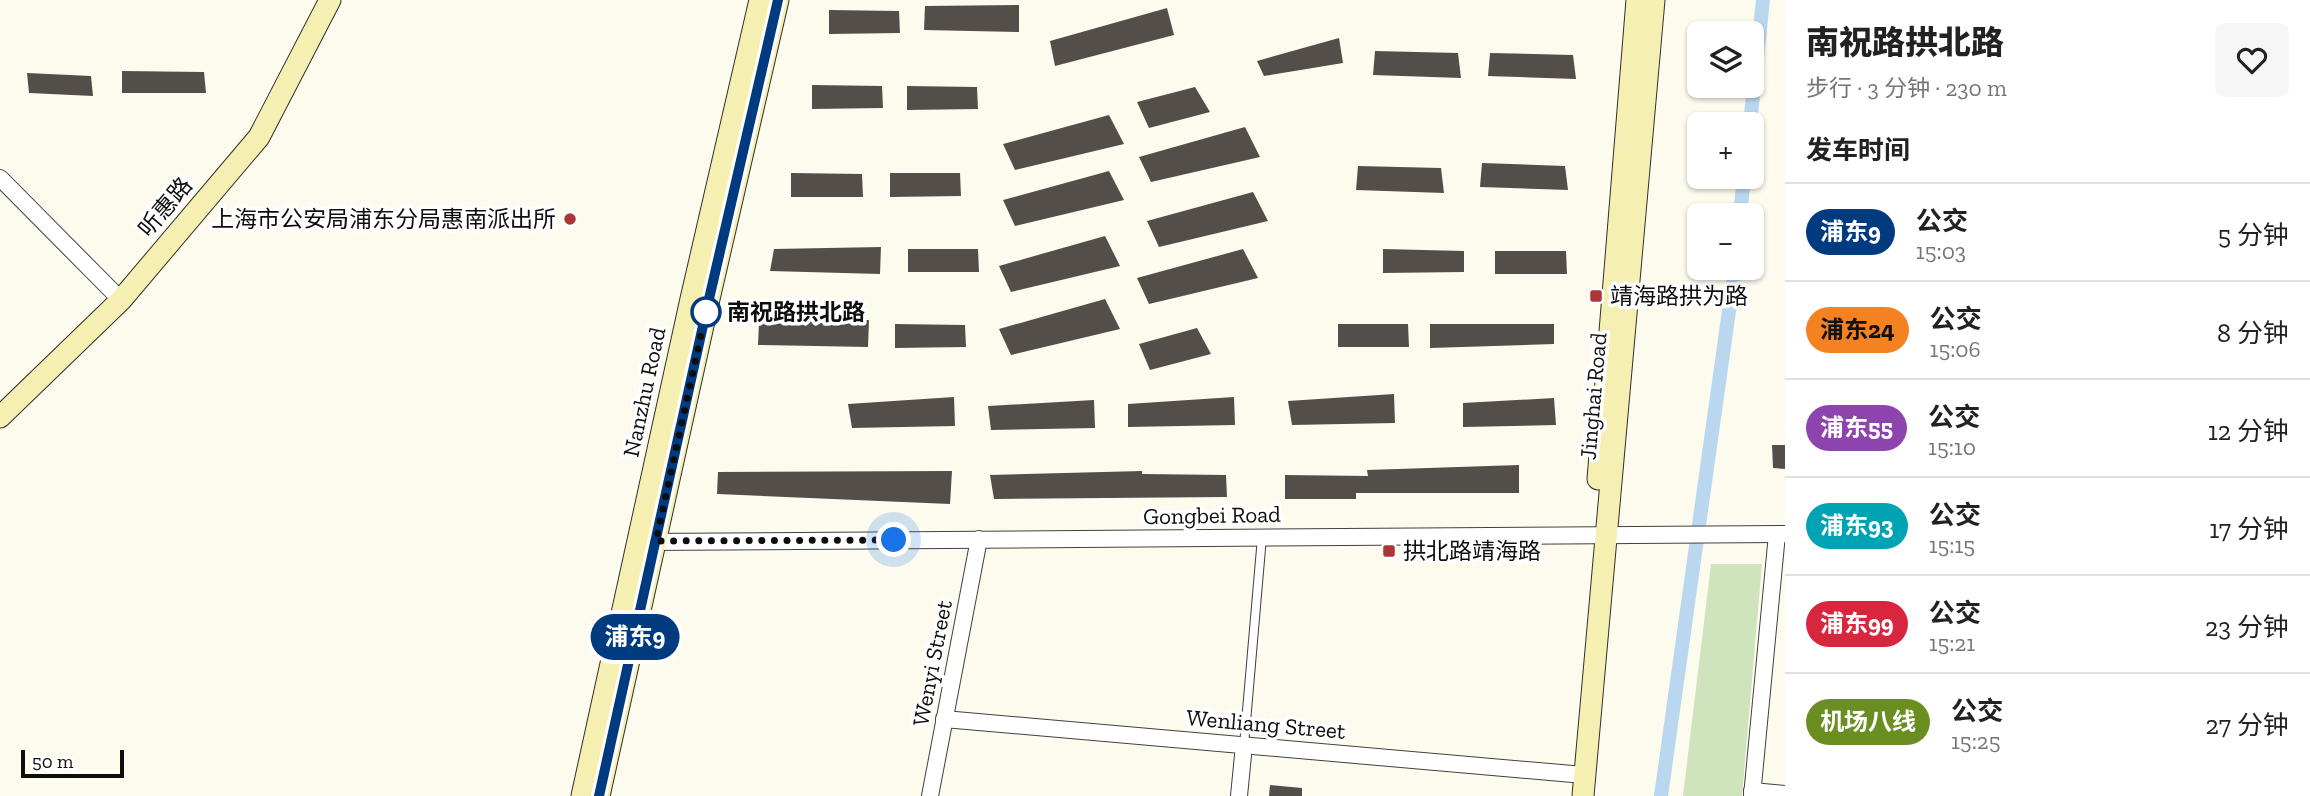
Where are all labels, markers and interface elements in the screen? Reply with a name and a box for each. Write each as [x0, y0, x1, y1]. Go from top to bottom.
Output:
map controls [1687, 21, 1764, 280]
button: layers [1687, 21, 1764, 98]
text: 南祝路拱北路 [1806, 23, 2004, 62]
button: heart [2215, 23, 2289, 97]
text: 步行 · 3 分钟 · 230 m [1806, 74, 2007, 102]
button: + [1687, 112, 1764, 189]
text: 发车时间 [1806, 134, 1910, 166]
street label: 听惠路 [132, 172, 198, 242]
button: − [1687, 203, 1764, 280]
place label: 上海市公安局浦东分局惠南派出所 [211, 205, 556, 233]
text: 公交 [1916, 205, 1968, 237]
marker: 上海市公安局浦东分局惠南派出所 [562, 211, 578, 227]
text: 浦东9 [1820, 217, 1881, 246]
text: 5 分钟 [2218, 219, 2289, 251]
text: 15:03 [1916, 237, 1966, 265]
place label: 靖海路拱为路 [1610, 282, 1748, 310]
marker: 靖海路拱为路 [1588, 288, 1604, 304]
marker: 南祝路拱北路 [691, 297, 721, 327]
place label: 南祝路拱北路 [727, 298, 865, 326]
text: 公交 [1930, 303, 1982, 335]
text: 浦东24 [1820, 315, 1895, 344]
text: 8 分钟 [2217, 317, 2289, 349]
street label: Nanzhu Road [617, 324, 671, 459]
street label: Jinghai Road [1574, 331, 1613, 461]
text: 15:06 [1930, 335, 1981, 363]
text: 公交 [1928, 401, 1980, 433]
text: 浦东55 [1820, 413, 1893, 442]
text: 12 分钟 [2208, 415, 2289, 447]
text: 15:10 [1928, 433, 1976, 461]
text: 公交 [1929, 499, 1981, 531]
street label: Gongbei Road [1143, 500, 1281, 530]
text: 浦东93 [1820, 511, 1894, 540]
text: 17 分钟 [2209, 513, 2289, 545]
your location [876, 522, 911, 557]
text: 15:15 [1929, 531, 1975, 559]
place label: 拱北路靖海路 [1403, 537, 1541, 565]
marker: 拱北路靖海路 [1381, 543, 1397, 559]
street label: Wenyi Street [906, 597, 958, 728]
text: 公交 [1929, 597, 1981, 629]
text: 浦东99 [1820, 609, 1894, 638]
text: 23 分钟 [2205, 611, 2289, 643]
line badge: 浦东9 [595, 614, 675, 660]
text: 浦东9 [605, 622, 665, 651]
text: 15:21 [1929, 629, 1975, 657]
text: 公交 [1951, 695, 2003, 727]
street label: Wenliang Street [1185, 703, 1347, 745]
text: 机场八线 [1820, 707, 1916, 736]
text: 27 分钟 [2205, 709, 2289, 741]
text: 15:25 [1951, 727, 2000, 755]
scale bar [21, 747, 124, 779]
text: 50 m [32, 750, 73, 773]

